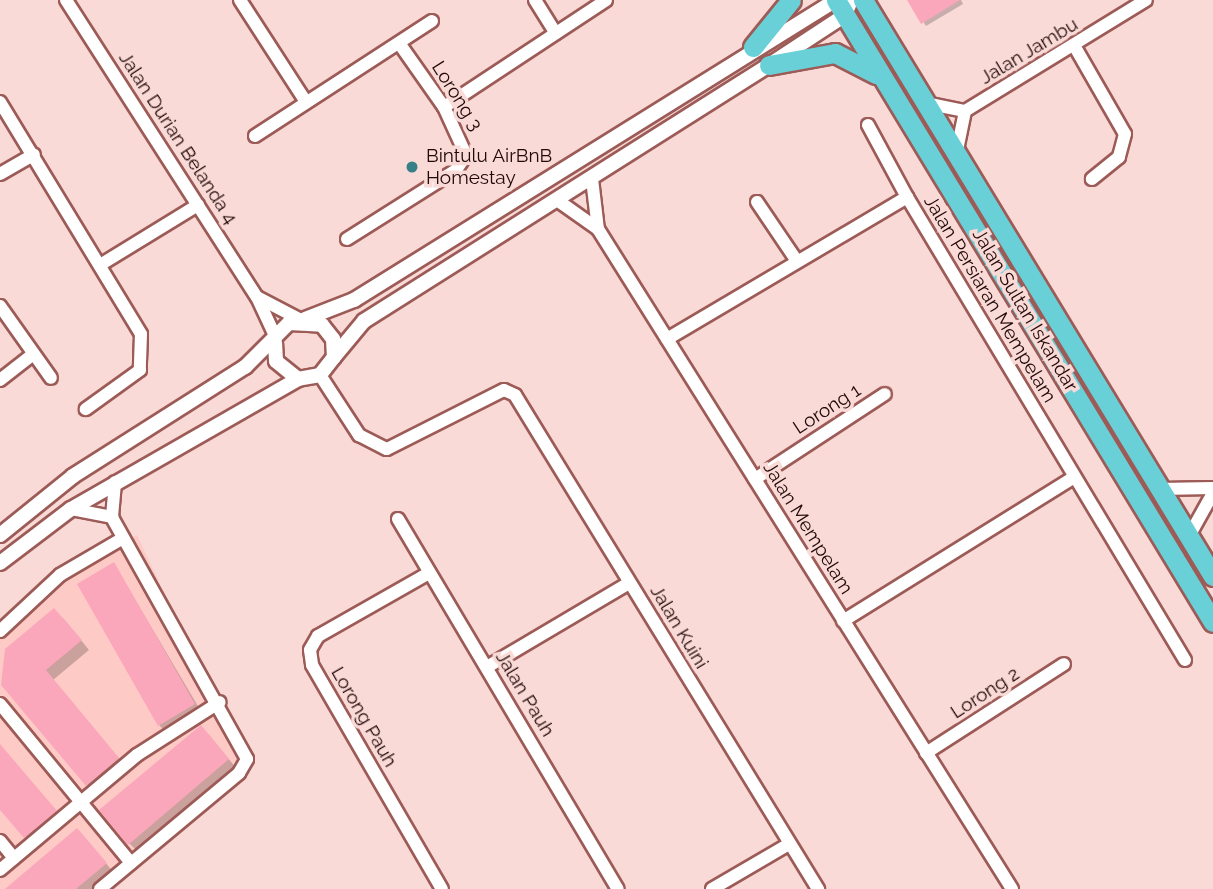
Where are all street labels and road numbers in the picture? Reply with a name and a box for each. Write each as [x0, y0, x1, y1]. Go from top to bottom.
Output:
street label: Jalan Jambu [976, 13, 1082, 89]
street label: Jalan Durian Belanda 4 [114, 48, 242, 228]
street label: Lorong 3 [427, 57, 487, 135]
street label: Jalan Persiaran Mempelam [919, 191, 1061, 407]
street label: Jalan Sultan Iskandar [967, 225, 1083, 395]
street label: Lorong 1 [789, 379, 865, 439]
street label: Jalan Mempelam [758, 458, 858, 598]
street label: Jalan Kuini [645, 581, 713, 673]
street label: Jalan Pauh [491, 647, 559, 741]
street label: Lorong 2 [946, 662, 1024, 724]
street label: Lorong Pauh [326, 663, 402, 771]

